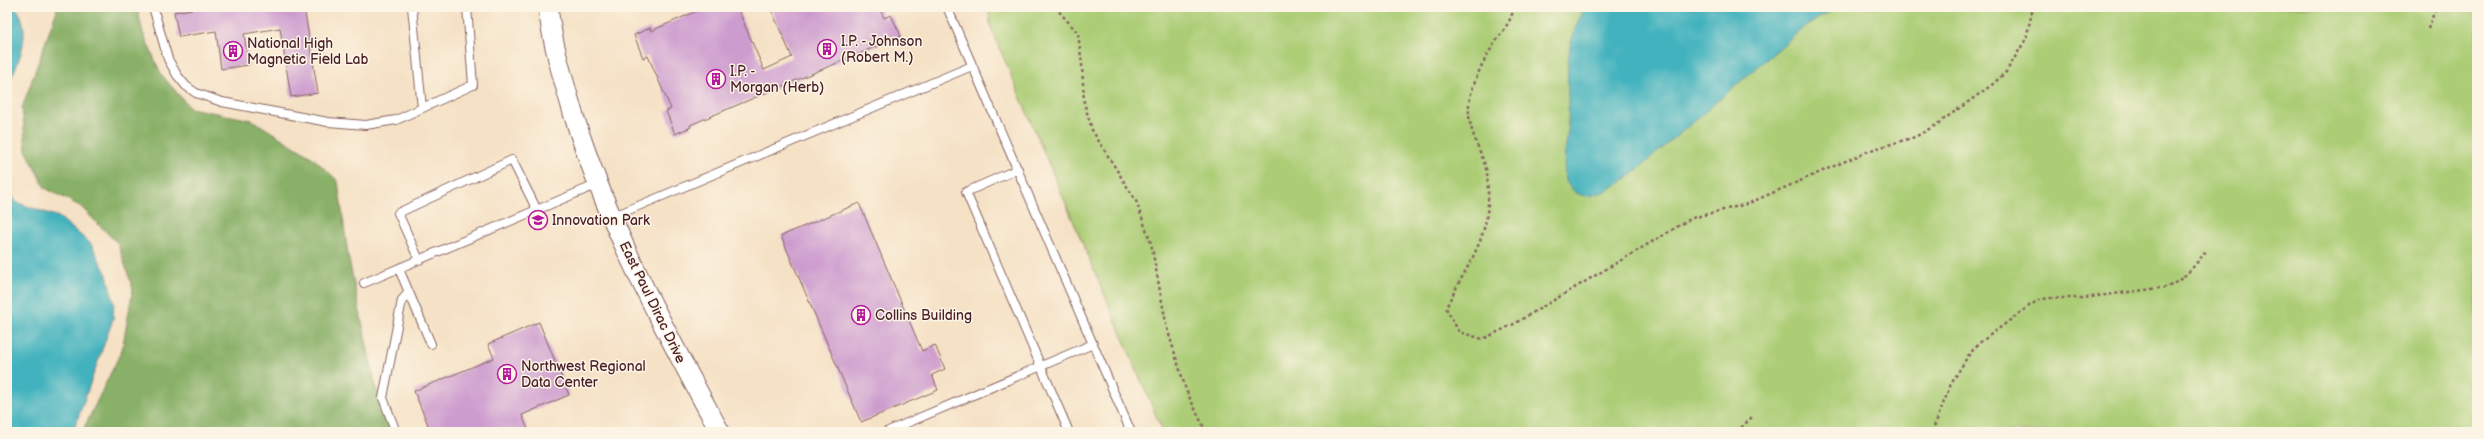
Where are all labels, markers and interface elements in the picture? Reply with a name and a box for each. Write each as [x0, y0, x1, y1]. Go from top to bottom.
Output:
place label: I.P. - Johnson (Robert M.) [841, 33, 922, 66]
place label: National High Magnetic Field Lab [247, 35, 368, 68]
building icon: I.P. - Johnson (Robert M.) [816, 38, 838, 60]
building icon: National High Magnetic Field Lab [222, 40, 244, 62]
place label: I.P. - Morgan (Herb) [730, 63, 824, 96]
building icon: I.P. - Morgan (Herb) [705, 68, 727, 90]
school or university icon: Innovation Park [527, 209, 549, 231]
place label: Innovation Park [552, 212, 650, 229]
street label: East Paul Dirac Drive [616, 239, 689, 366]
building icon: Collins Building [850, 304, 872, 326]
place label: Collins Building [875, 307, 972, 324]
place label: Northwest Regional Data Center [521, 358, 646, 391]
building icon: Northwest Regional Data Center [496, 363, 518, 385]

